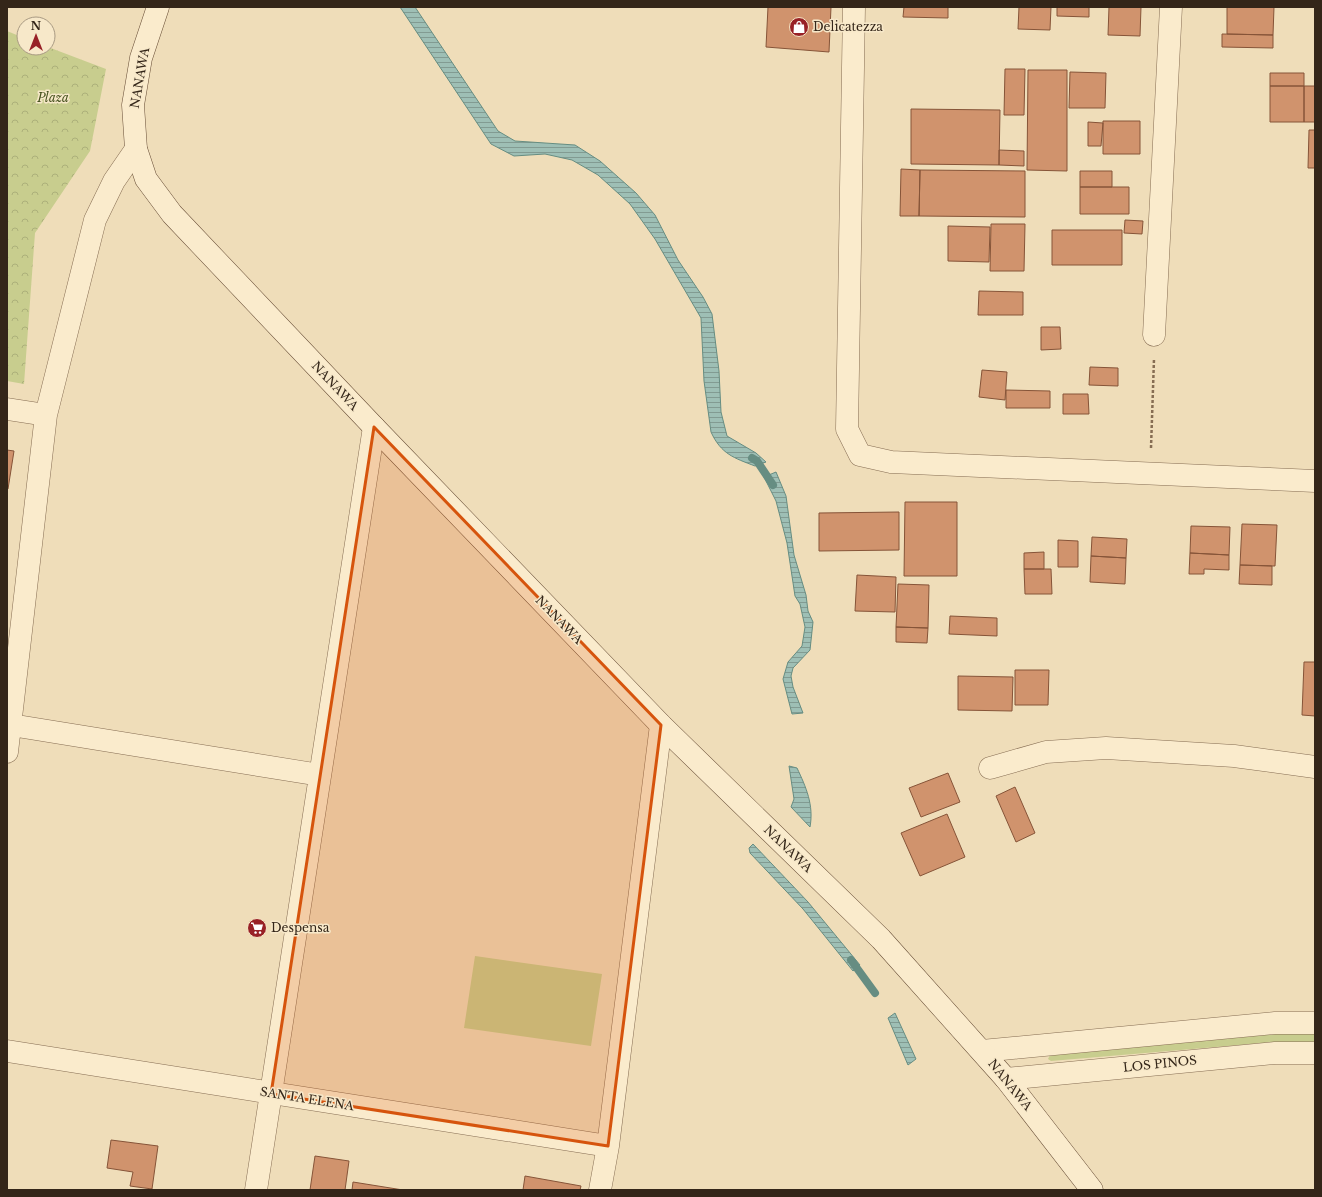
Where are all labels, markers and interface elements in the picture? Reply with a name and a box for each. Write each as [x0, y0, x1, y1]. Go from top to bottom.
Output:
north arrow [16, 16, 56, 56]
shop icon: Delicatezza [788, 16, 810, 38]
text: N [31, 19, 42, 33]
place label: Delicatezza [813, 19, 883, 34]
street label: NANAWA [127, 46, 152, 110]
park label: Plaza [36, 90, 69, 105]
street label: NANAWA [309, 358, 362, 414]
street label: NANAWA [533, 592, 587, 648]
street label: NANAWA [761, 822, 816, 876]
supermarket icon: Despensa [246, 917, 268, 939]
place label: Despensa [271, 920, 330, 935]
street label: LOS PINOS [1122, 1052, 1198, 1075]
street label: NANAWA [985, 1056, 1036, 1114]
street label: SANTA ELENA [259, 1084, 356, 1113]

